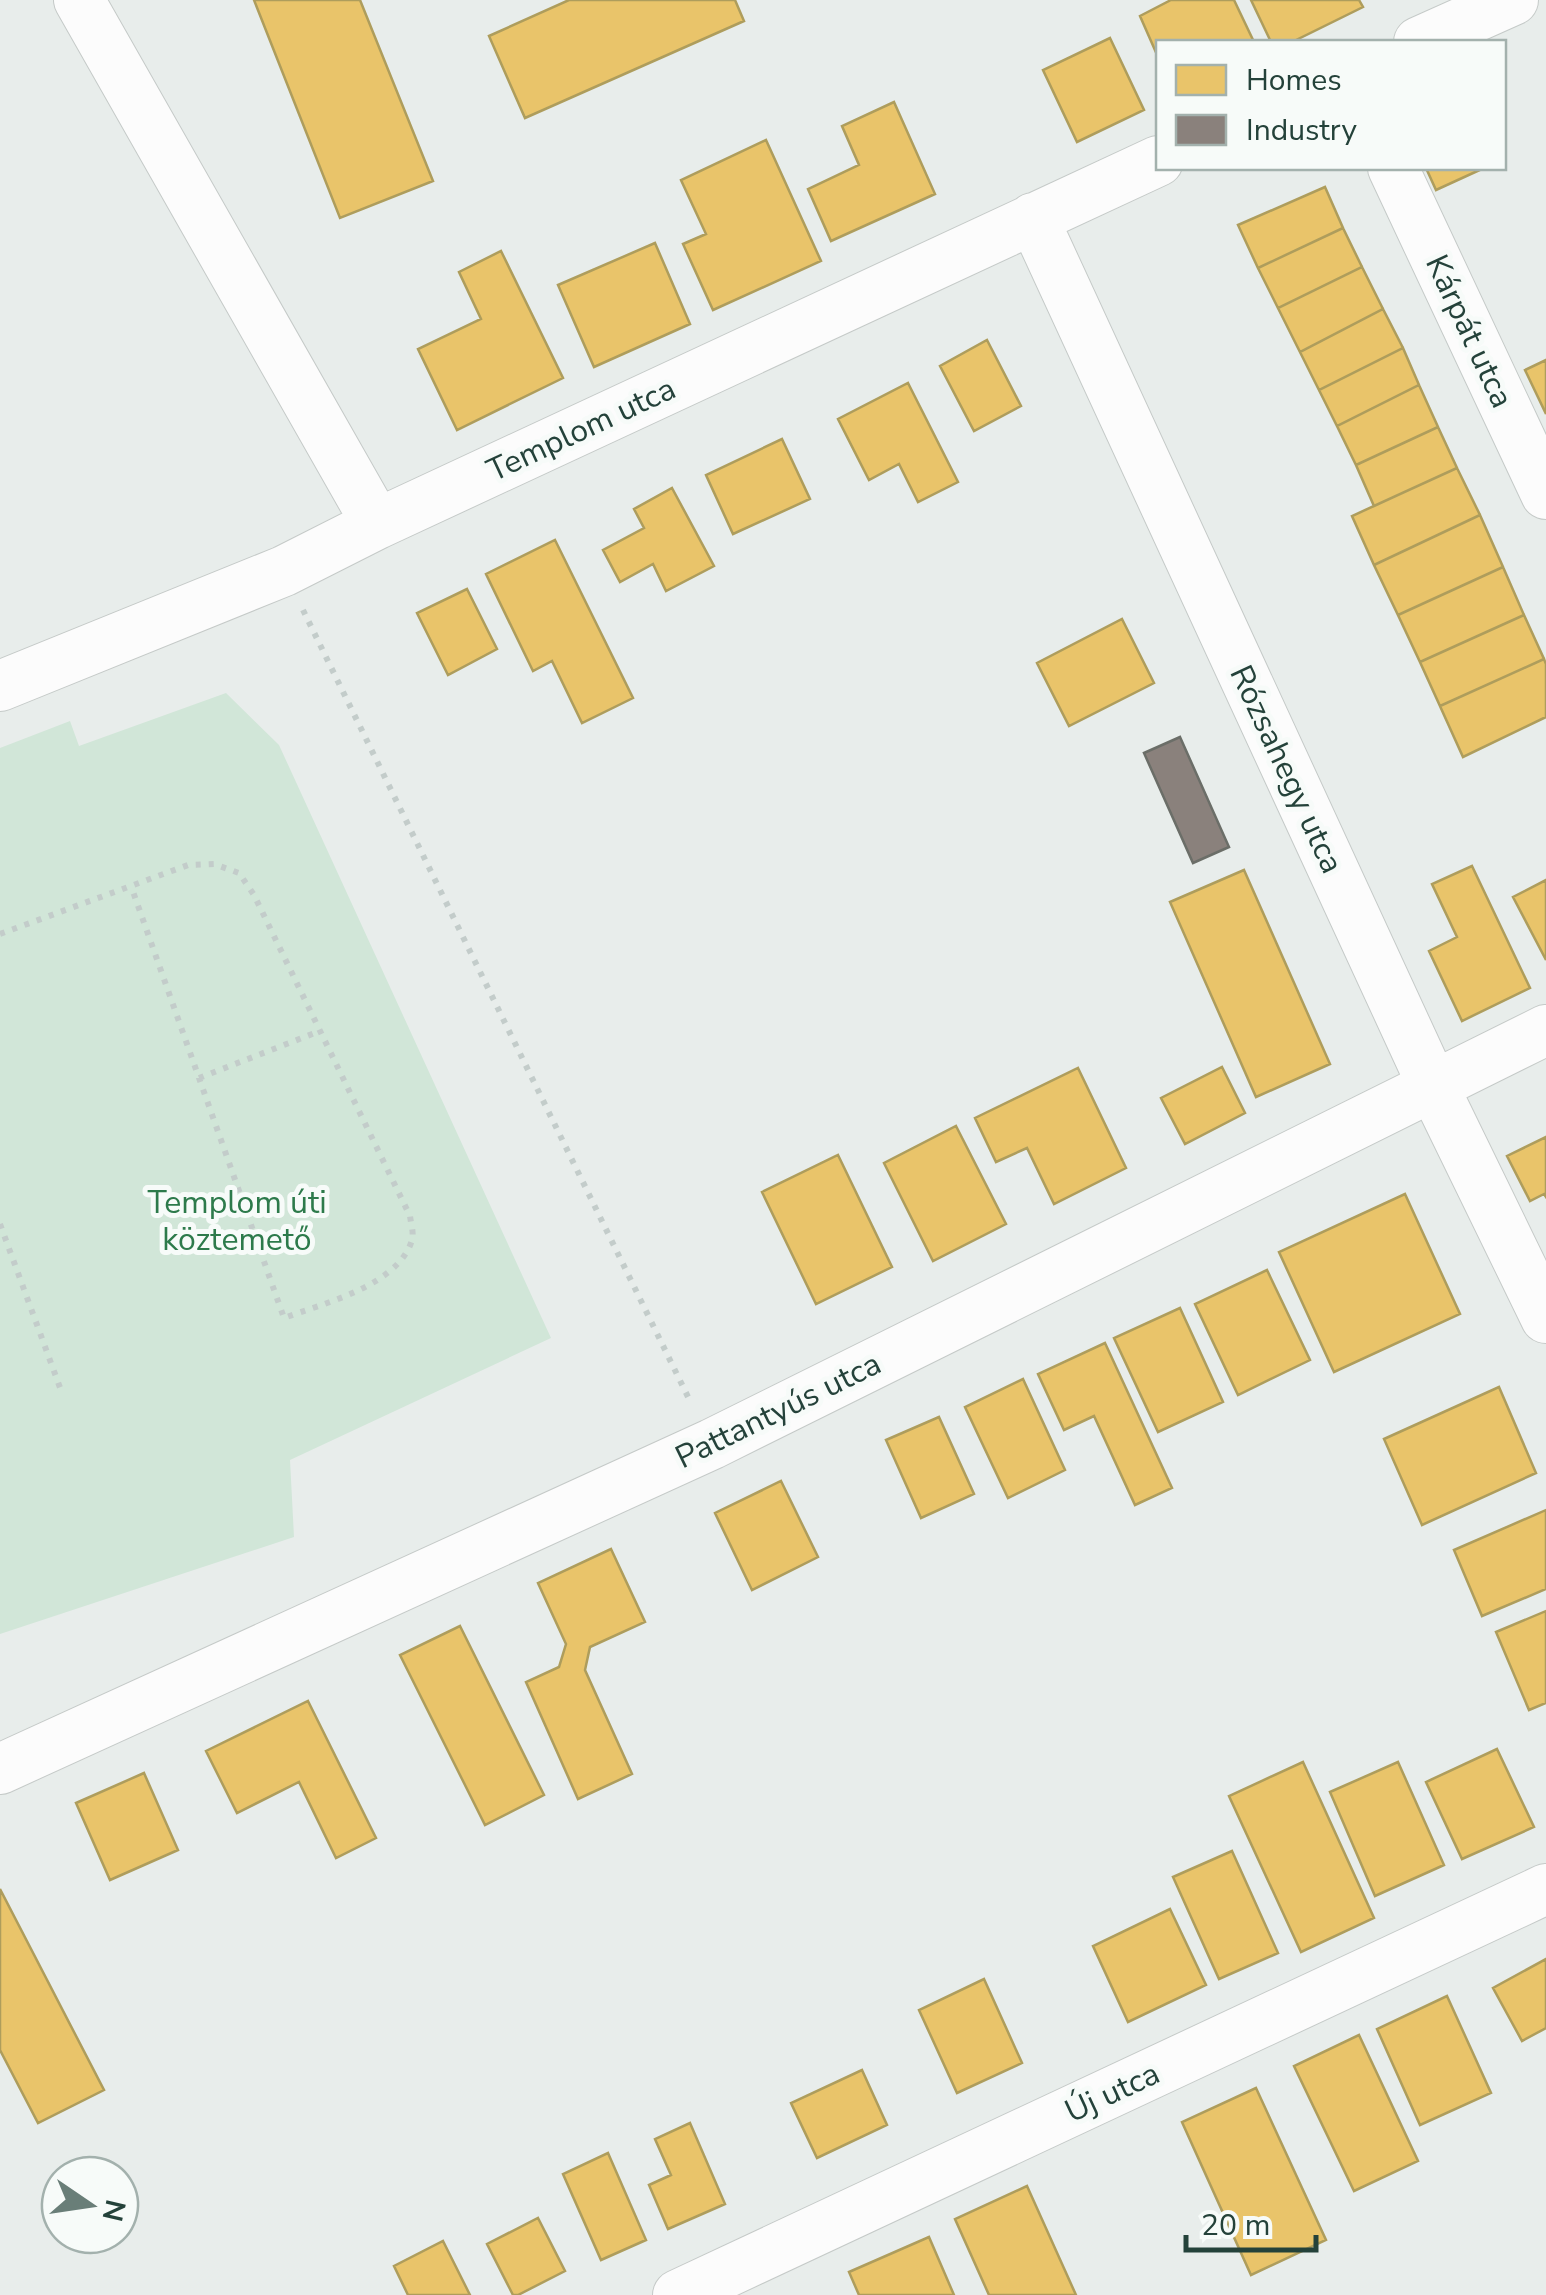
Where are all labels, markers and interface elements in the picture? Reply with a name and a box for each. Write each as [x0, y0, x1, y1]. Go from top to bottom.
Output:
legend [1156, 40, 1506, 170]
text: Homes [1246, 60, 1342, 101]
text: Industry [1246, 110, 1357, 151]
street label: Kárpát utca [1415, 248, 1524, 415]
street label: Templom utca [480, 367, 682, 492]
street label: Rózsahegy utca [1220, 658, 1354, 880]
park label: Templom úti köztemető [147, 1181, 327, 1261]
street label: Pattantyús utca [668, 1342, 888, 1479]
street label: Új utca [1058, 2052, 1166, 2133]
north arrow [40, 2155, 140, 2255]
scale bar [1186, 2190, 1316, 2252]
text: N [93, 2196, 134, 2225]
text: 20 m [1201, 2205, 1270, 2246]

